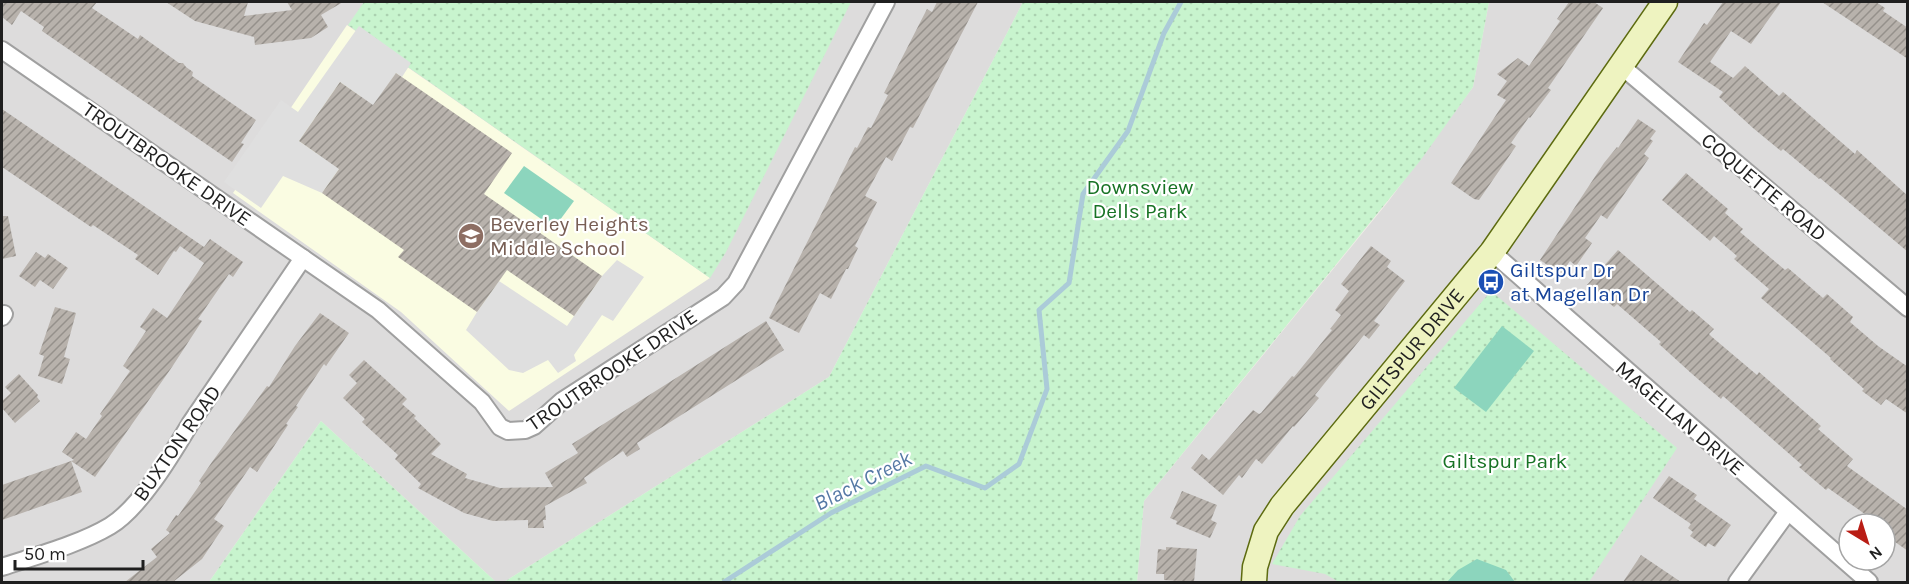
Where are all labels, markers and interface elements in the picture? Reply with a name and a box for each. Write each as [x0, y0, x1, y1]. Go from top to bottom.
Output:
street label: TROUTBROOKE DRIVE [78, 97, 256, 231]
street label: COQUETTE ROAD [1697, 128, 1831, 246]
park label: Downsview Dells Park [1086, 175, 1194, 223]
place label: Beverley Heights Middle School [490, 212, 649, 260]
school or university icon: Beverley Heights Middle School [456, 221, 486, 251]
place label: Giltspur Dr at Magellan Dr [1510, 258, 1649, 306]
bus stop icon: Giltspur Dr at Magellan Dr [1476, 267, 1506, 297]
street label: GILTSPUR DRIVE [1354, 283, 1469, 415]
street label: TROUTBROOKE DRIVE [522, 304, 702, 436]
street label: MAGELLAN DRIVE [1611, 356, 1749, 480]
street label: BUXTON ROAD [128, 380, 226, 506]
water label: Black Creek [810, 445, 917, 517]
park label: Giltspur Park [1443, 449, 1568, 473]
north arrow [1837, 512, 1897, 572]
scale bar [15, 533, 142, 571]
text: N [1866, 542, 1886, 564]
text: 50 m [24, 543, 66, 565]

